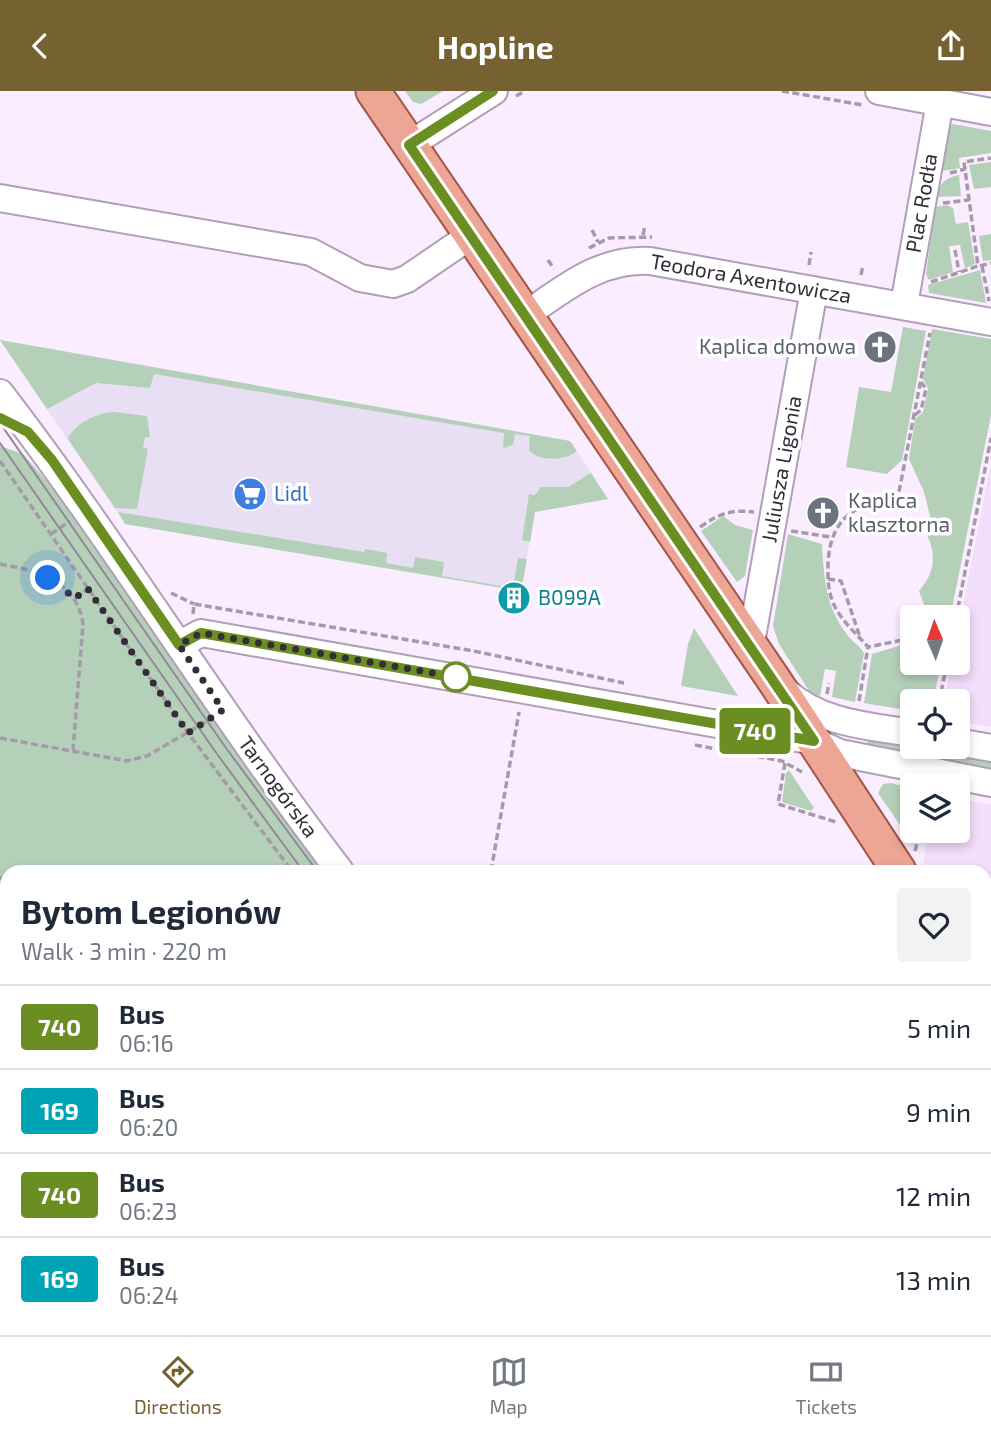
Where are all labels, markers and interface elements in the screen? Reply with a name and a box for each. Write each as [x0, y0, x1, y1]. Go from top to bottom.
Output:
icon: back [21, 27, 59, 65]
text: Hopline [437, 27, 554, 65]
icon: share [932, 27, 970, 65]
street label: Plac Rodła [899, 151, 942, 254]
street label: Teodora Axentowicza [649, 248, 854, 307]
church icon: Kaplica domowa [861, 328, 899, 366]
place label: Kaplica domowa [699, 333, 856, 358]
street label: Juliusza Ligonia [755, 393, 806, 544]
supermarket icon: Lidl [231, 475, 269, 513]
place label: Lidl [274, 480, 309, 505]
place label: Kaplica klasztorna [848, 487, 950, 536]
church icon: Kaplica klasztorna [804, 494, 842, 532]
your location [30, 560, 65, 595]
building icon: B099A [495, 579, 533, 617]
place label: B099A [538, 584, 601, 609]
north arrow [900, 605, 970, 675]
map controls [900, 605, 970, 843]
unlabelled marker [441, 662, 471, 692]
button: locate [900, 689, 970, 759]
line badge: 740 [715, 708, 795, 754]
text: 740 [733, 716, 777, 745]
street label: Tarnogórska [234, 731, 324, 842]
button: layers [900, 773, 970, 843]
button: heart [897, 888, 971, 962]
text: Bytom Legionów [21, 891, 281, 931]
text: Walk · 3 min · 220 m [21, 937, 227, 965]
text: Bus [119, 998, 165, 1029]
text: 740 [38, 1012, 81, 1041]
text: 5 min [907, 1012, 971, 1043]
text: 06:16 [119, 1029, 174, 1057]
text: Bus [119, 1082, 165, 1113]
text: 169 [40, 1096, 79, 1125]
text: 9 min [906, 1096, 971, 1127]
text: 06:20 [119, 1113, 178, 1141]
text: Bus [119, 1166, 165, 1197]
text: 740 [38, 1180, 81, 1209]
text: 12 min [896, 1180, 971, 1211]
text: 06:23 [119, 1197, 177, 1225]
text: Bus [119, 1250, 165, 1281]
text: 169 [40, 1264, 79, 1293]
text: 13 min [896, 1264, 971, 1295]
text: 06:24 [119, 1281, 179, 1309]
tab: Directions [134, 1353, 222, 1418]
tab: Map [489, 1353, 528, 1418]
tab: Tickets [795, 1353, 857, 1418]

